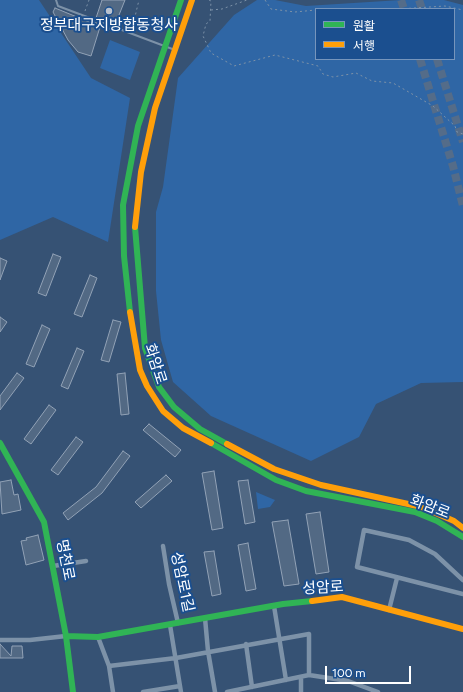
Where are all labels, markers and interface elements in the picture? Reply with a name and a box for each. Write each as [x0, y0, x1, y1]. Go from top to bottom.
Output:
marker: 정부대구지방합동청사 [104, 6, 114, 16]
legend [315, 8, 455, 60]
place label: 정부대구지방합동청사 [40, 17, 178, 35]
text: 원활 [353, 19, 375, 33]
text: 서행 [353, 39, 375, 53]
street label: 화암로 [140, 342, 170, 386]
street label: 화암로 [407, 491, 453, 523]
street label: 명천로 [52, 538, 78, 582]
street label: 성암로1길 [167, 550, 197, 614]
street label: 성암로 [302, 578, 344, 598]
scale bar [327, 658, 413, 684]
text: 100 m [332, 666, 366, 680]

